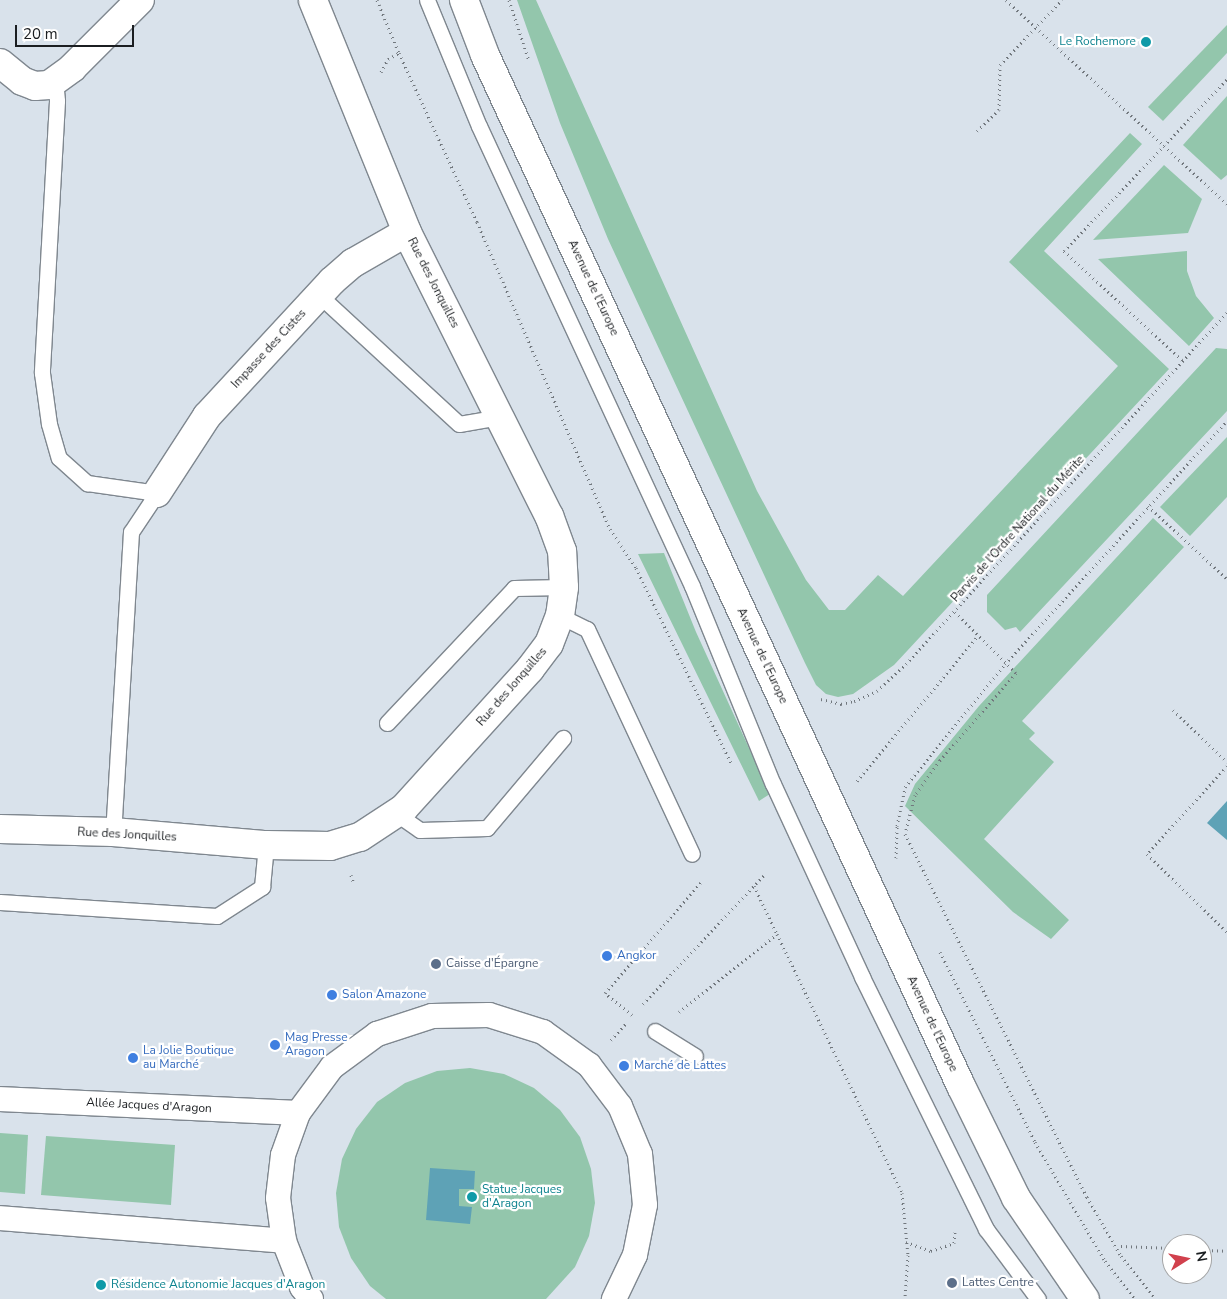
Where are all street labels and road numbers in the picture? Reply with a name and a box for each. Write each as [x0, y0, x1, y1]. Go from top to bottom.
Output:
street label: Rue des Jonquilles [404, 235, 462, 331]
street label: Avenue de l'Europe [564, 238, 622, 338]
street label: Impasse des Cistes [229, 306, 309, 392]
street label: Parvis de l'Ordre National du Mérite [948, 453, 1088, 605]
street label: Avenue de l'Europe [733, 606, 791, 706]
street label: Rue des Jonquilles [474, 645, 550, 729]
street label: Rue des Jonquilles [77, 825, 177, 845]
street label: Avenue de l'Europe [903, 974, 961, 1074]
street label: Allée Jacques d'Aragon [86, 1096, 212, 1116]

